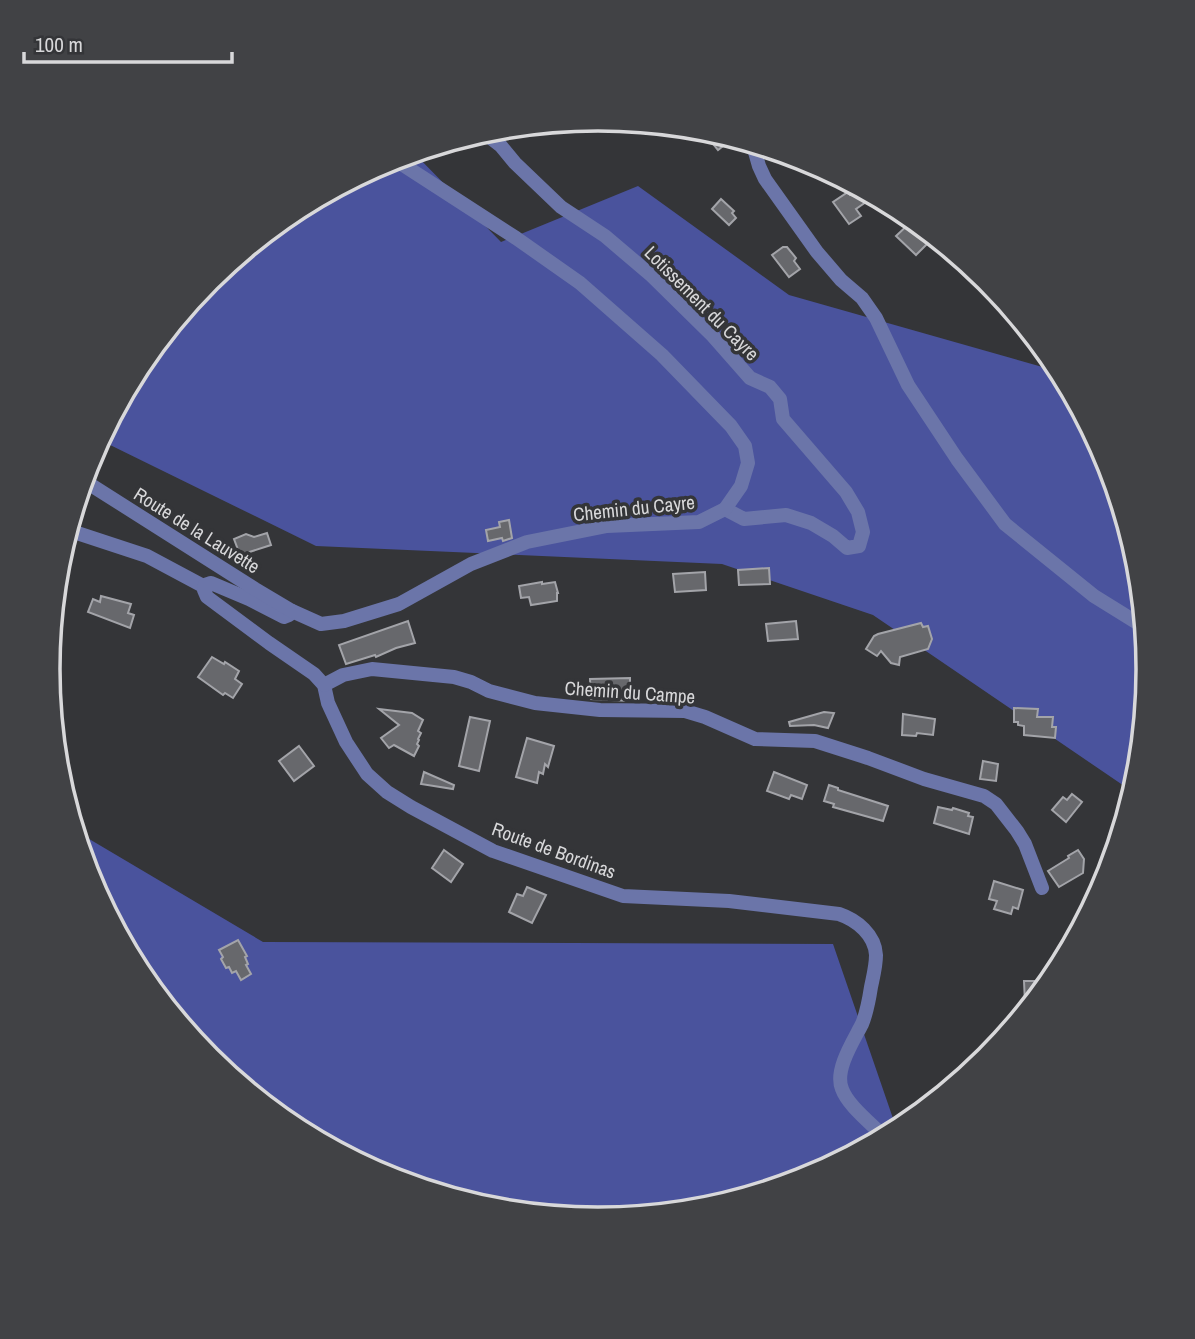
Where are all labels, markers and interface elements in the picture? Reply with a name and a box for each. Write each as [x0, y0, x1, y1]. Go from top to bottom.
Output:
scale bar [24, 21, 233, 65]
text: 100 m [35, 30, 83, 59]
street label: Lotissement du Cayre [639, 240, 765, 366]
street label: Route de la Lauvette [129, 481, 265, 579]
street label: Chemin du Cayre [572, 489, 696, 527]
street label: Chemin du Campe [564, 674, 696, 710]
street label: Route de Bordinas [489, 816, 620, 885]

